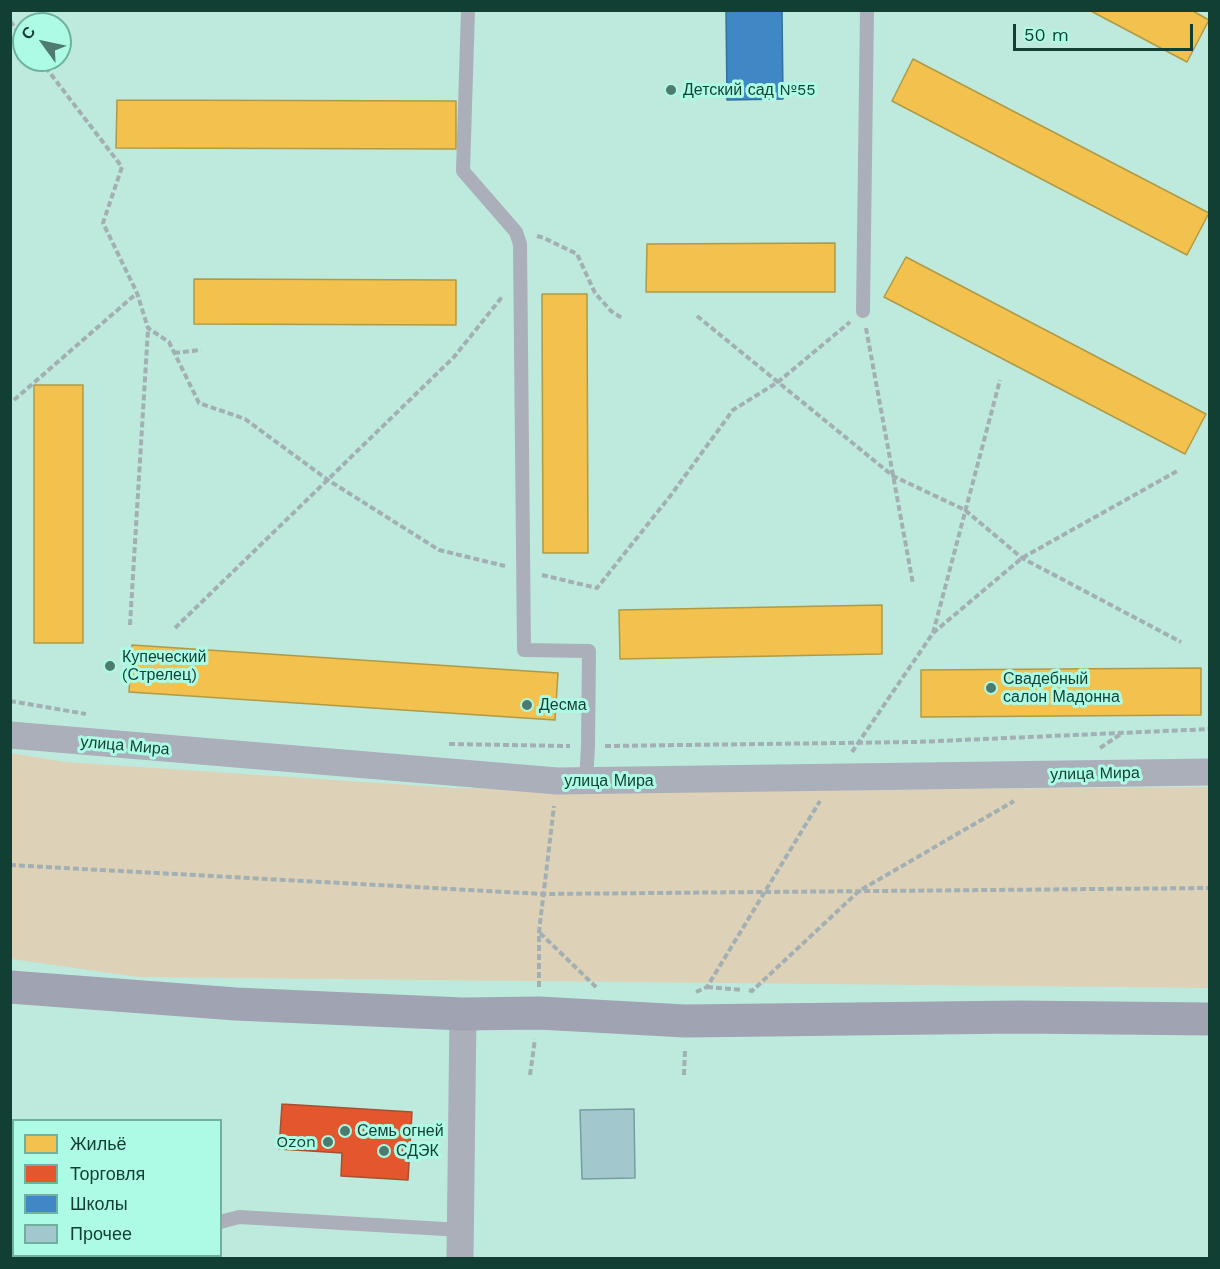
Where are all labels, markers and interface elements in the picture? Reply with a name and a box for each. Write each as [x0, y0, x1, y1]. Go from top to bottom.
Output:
north arrow [12, 12, 72, 72]
scale bar [1016, 12, 1196, 50]
text: С [17, 23, 39, 43]
text: 50 m [1024, 24, 1069, 45]
place label: Детский сад №55 [683, 80, 816, 100]
marker: Детский сад №55 [664, 83, 678, 97]
place label: Купеческий (Стрелец) [122, 647, 206, 685]
marker: Купеческий (Стрелец) [103, 659, 117, 673]
place label: Свадебный салон Мадонна [1003, 669, 1120, 707]
marker: Свадебный салон Мадонна [984, 681, 998, 695]
place label: Десма [539, 695, 587, 715]
marker: Десма [520, 698, 534, 712]
street label: улица Мира [80, 733, 170, 759]
street label: улица Мира [1050, 764, 1140, 784]
street label: улица Мира [564, 771, 654, 791]
legend [12, 1119, 222, 1257]
place label: Семь огней [357, 1121, 444, 1141]
marker: Семь огней [338, 1124, 352, 1138]
place label: Ozon [276, 1132, 316, 1152]
text: Жильё [70, 1133, 127, 1154]
marker: Ozon [321, 1135, 335, 1149]
place label: СДЭК [396, 1141, 439, 1161]
marker: СДЭК [377, 1144, 391, 1158]
text: Торговля [70, 1163, 145, 1184]
text: Школы [70, 1193, 128, 1214]
text: Прочее [70, 1223, 132, 1244]

